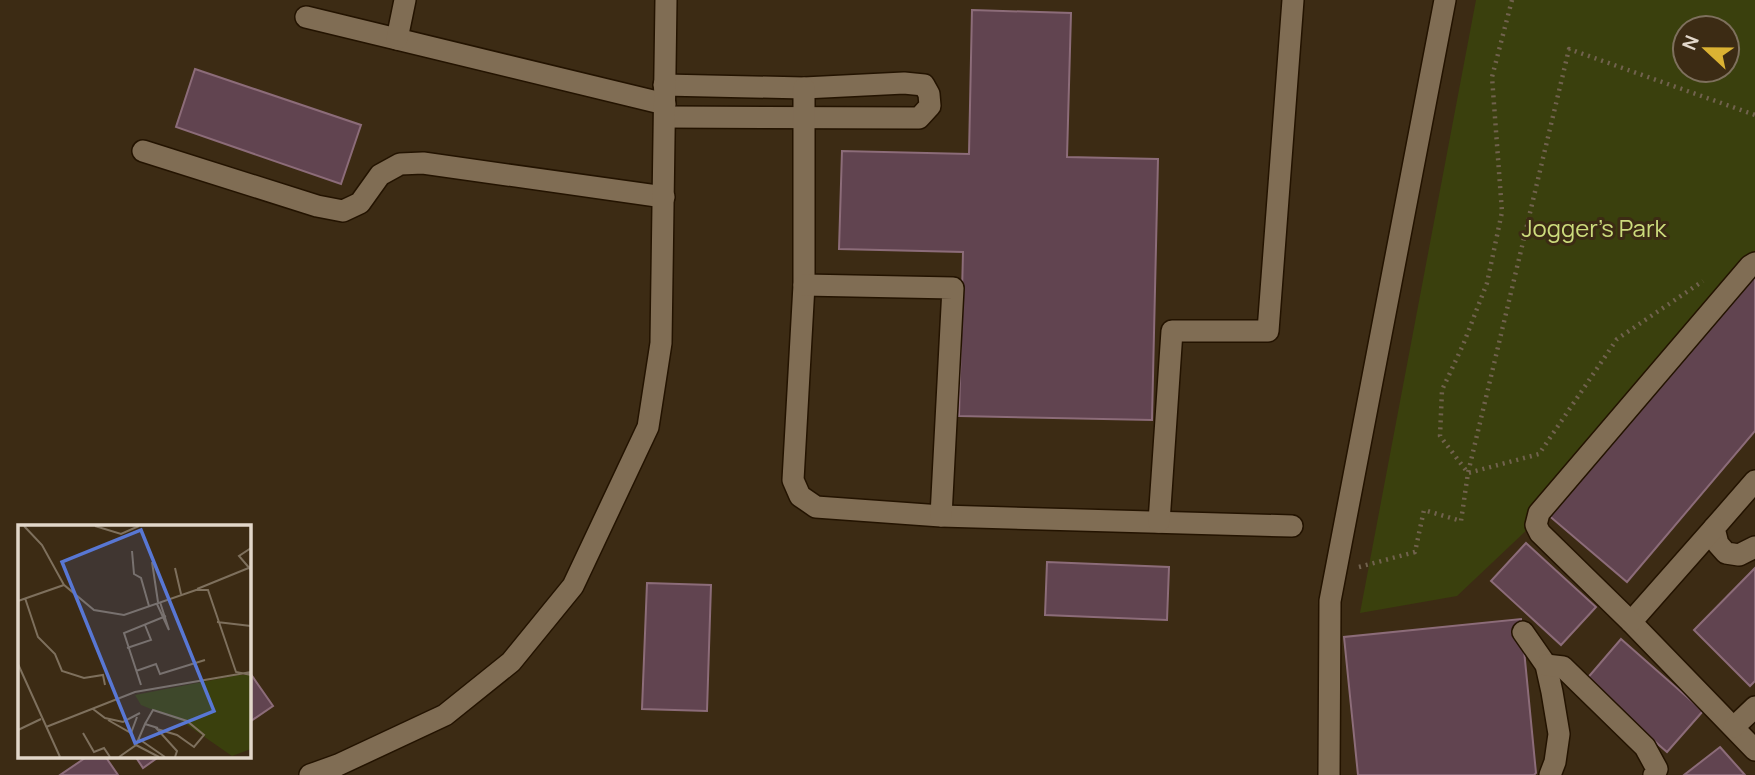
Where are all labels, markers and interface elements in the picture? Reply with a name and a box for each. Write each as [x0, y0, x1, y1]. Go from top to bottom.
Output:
north arrow [1671, 14, 1741, 84]
text: N [1676, 31, 1705, 54]
park label: Jogger's Park [1521, 211, 1668, 244]
inset map [18, 525, 250, 758]

